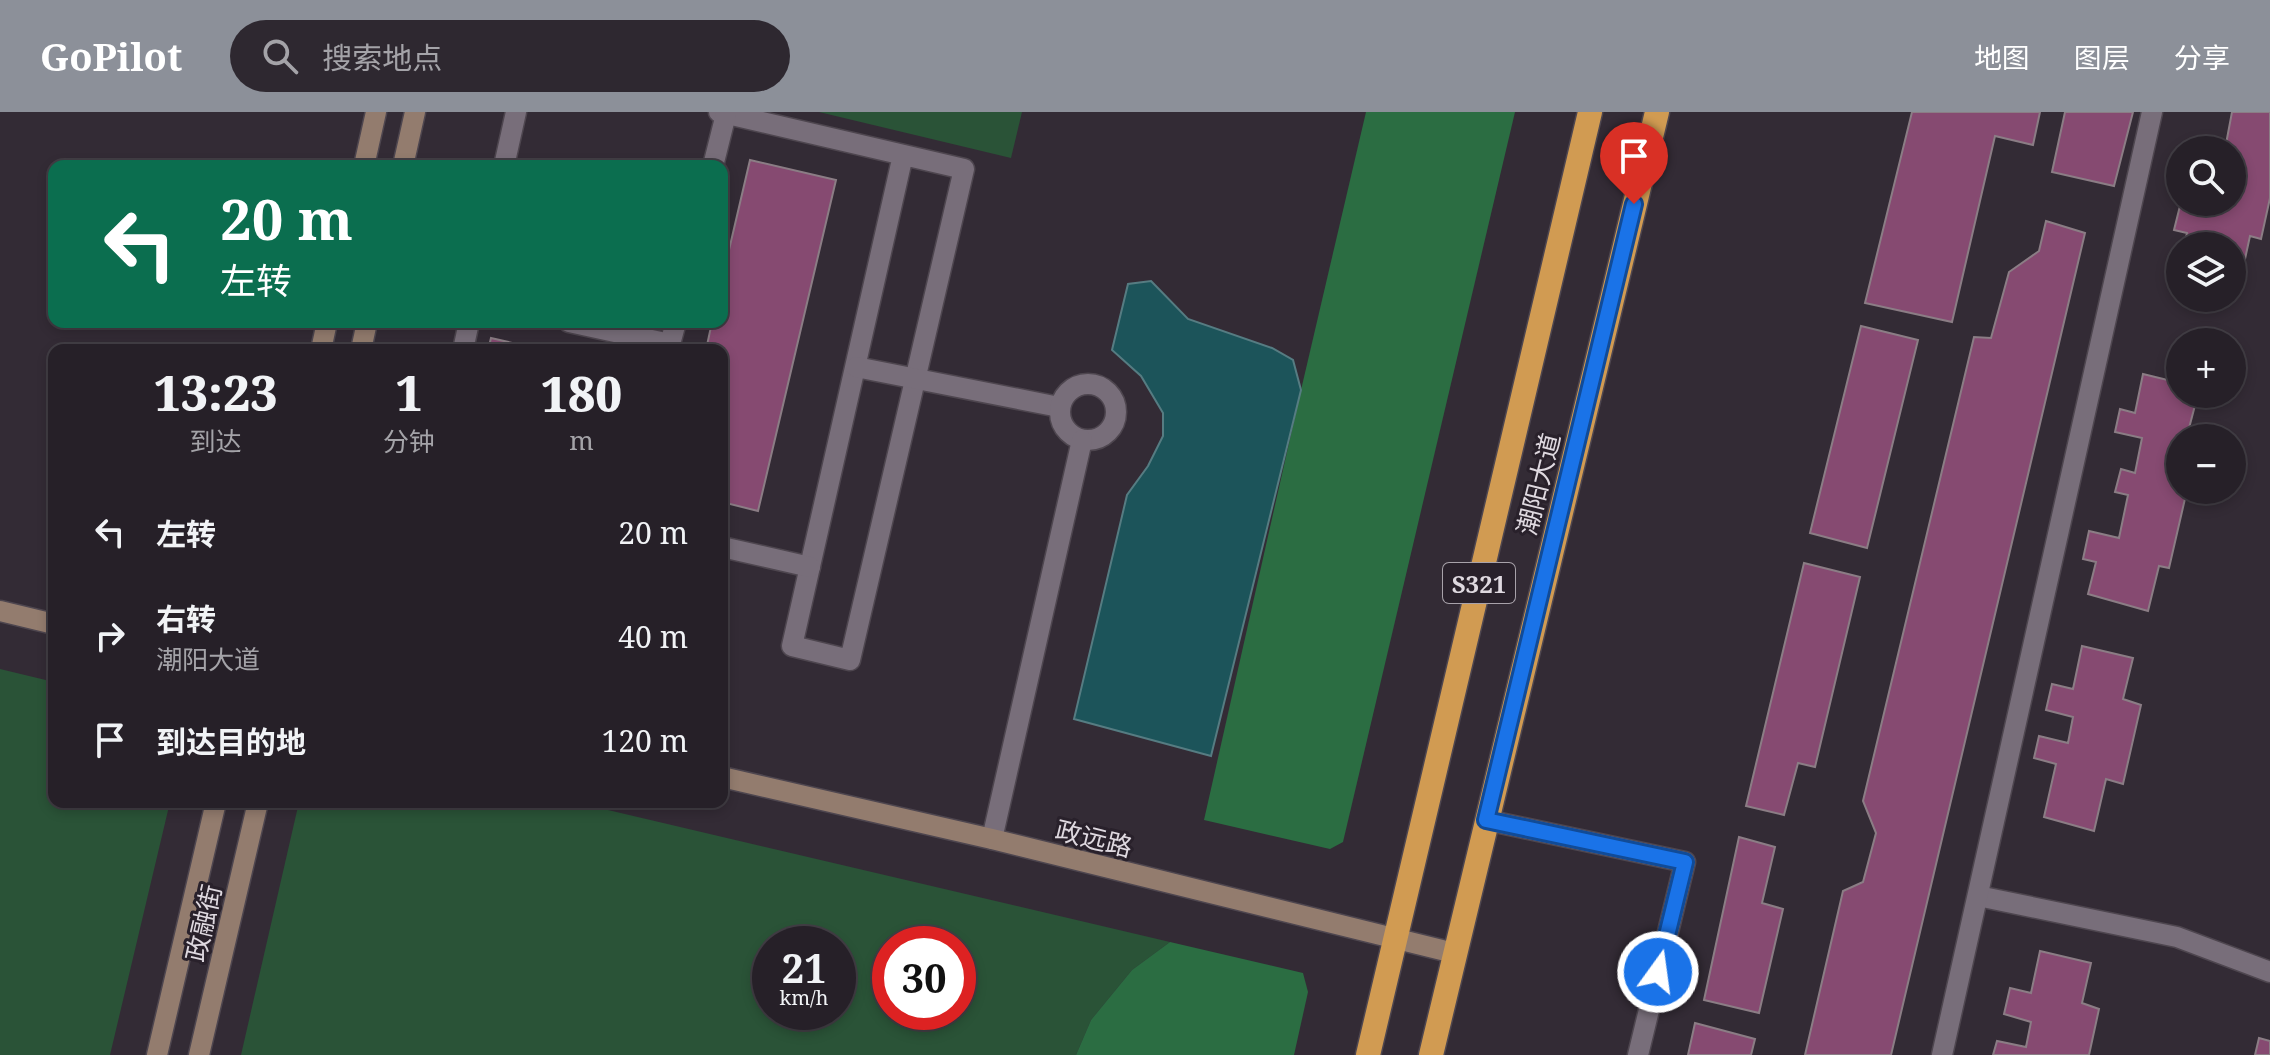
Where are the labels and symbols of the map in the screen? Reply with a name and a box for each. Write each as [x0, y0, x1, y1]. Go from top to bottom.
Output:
pin [1600, 122, 1668, 204]
street label: 潮阳大道 [1508, 429, 1568, 539]
road number: S321 [1443, 563, 1515, 603]
street label: 政远路 [1052, 811, 1136, 865]
street label: 政融街 [177, 881, 229, 965]
speed limit sign: 30 [872, 926, 976, 1030]
position arrow [1616, 930, 1700, 1014]

